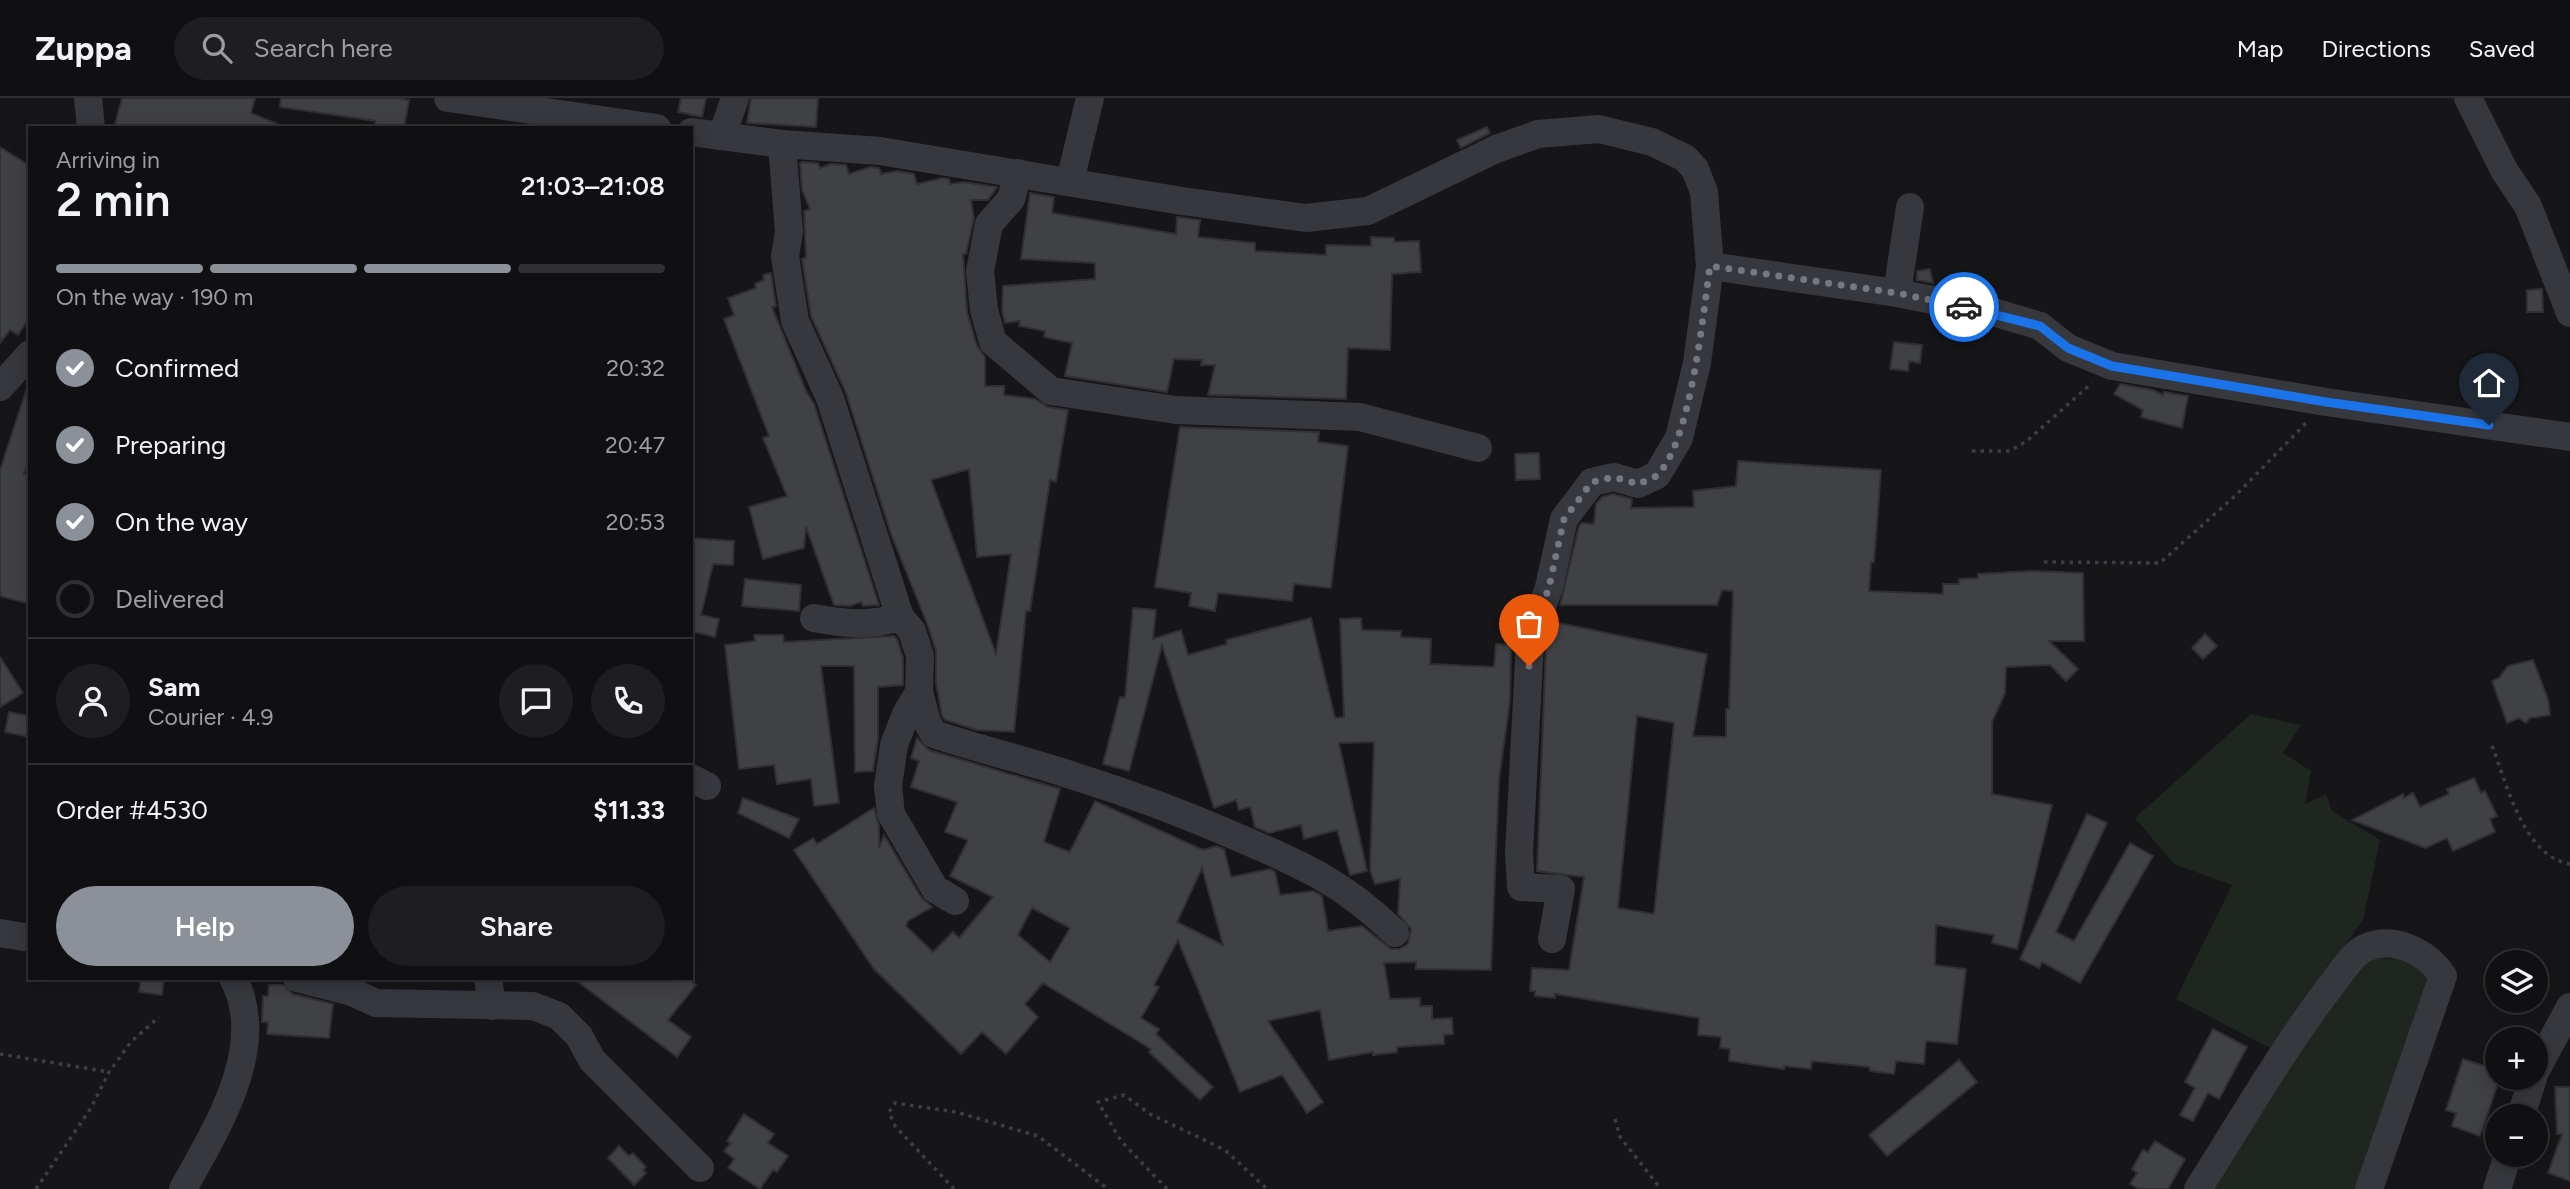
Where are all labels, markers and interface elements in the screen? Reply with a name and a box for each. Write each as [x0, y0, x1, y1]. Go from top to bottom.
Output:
search box [174, 17, 664, 80]
text: Zuppa [35, 29, 132, 68]
icon: search [198, 29, 236, 67]
text: Search here [254, 32, 393, 64]
text: Map [2237, 34, 2283, 63]
text: Directions [2321, 34, 2431, 63]
text: Saved [2469, 34, 2535, 63]
text: Arriving in [56, 146, 160, 174]
text: 21:03–21:08 [521, 170, 665, 202]
text: 2 min [56, 172, 171, 228]
courier [1929, 272, 1999, 342]
text: On the way · 190 m [56, 283, 253, 311]
icon: car [1945, 288, 1983, 326]
icon: check [56, 349, 94, 387]
text: Confirmed [115, 352, 239, 384]
pin [2459, 353, 2519, 425]
text: 20:32 [606, 354, 665, 382]
icon: home [2470, 364, 2508, 402]
icon: check [56, 426, 94, 464]
text: Preparing [115, 429, 226, 461]
text: 20:47 [605, 431, 665, 459]
icon: check [56, 503, 94, 541]
text: On the way [115, 506, 248, 538]
text: 20:53 [606, 508, 665, 536]
text: Delivered [115, 583, 224, 615]
pin [1499, 594, 1559, 666]
icon: bag [1510, 605, 1548, 643]
button: person [56, 664, 130, 738]
button: chat [499, 664, 573, 738]
button: phone [591, 664, 665, 738]
text: Sam [148, 671, 200, 703]
text: Courier · 4.9 [148, 703, 274, 731]
text: Order #4530 [56, 794, 208, 826]
text: $11.33 [593, 794, 665, 826]
button: Help [56, 886, 354, 966]
button: Share [368, 886, 665, 966]
map controls [2485, 950, 2548, 1167]
button: layers [2485, 950, 2548, 1013]
button: + [2485, 1027, 2548, 1090]
button: − [2485, 1104, 2548, 1167]

